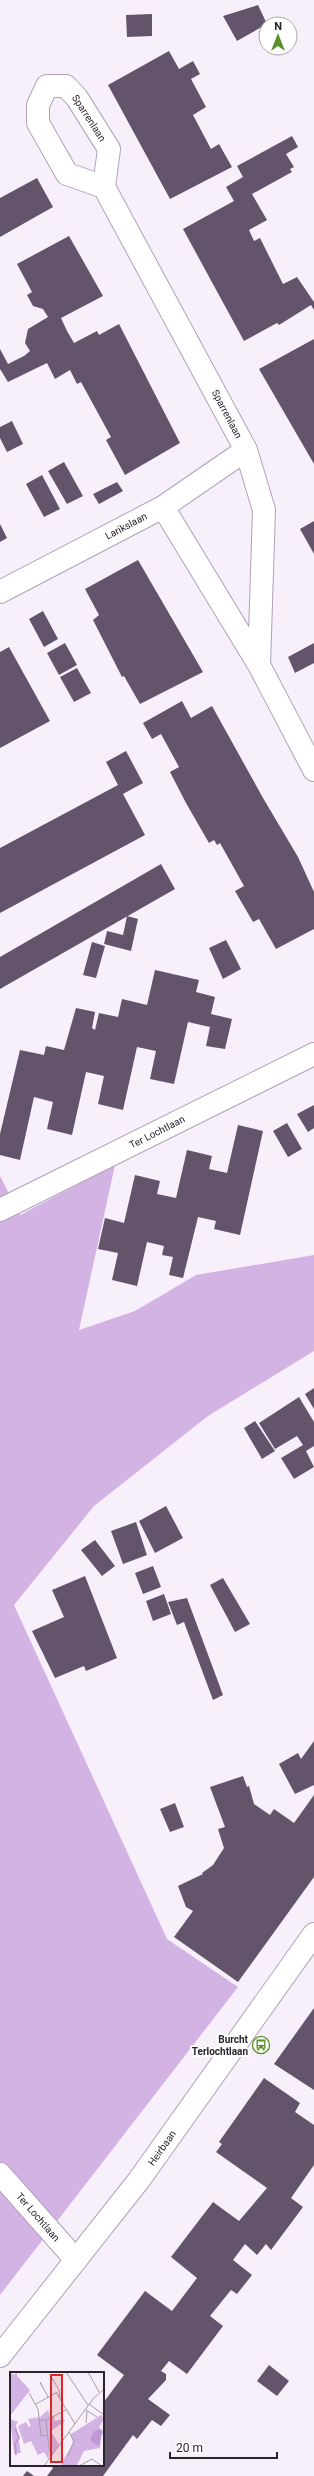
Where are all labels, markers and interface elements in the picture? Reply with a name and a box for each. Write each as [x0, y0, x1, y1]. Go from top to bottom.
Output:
north arrow [258, 16, 298, 56]
text: N [274, 20, 282, 33]
street label: Sparrenlaan [70, 93, 108, 143]
street label: Sparrenlaan [210, 388, 244, 440]
street label: Larikslaan [103, 510, 149, 542]
street label: Ter Lochtlaan [128, 1113, 186, 1151]
place label: Burcht Terlochtlaan [192, 2034, 249, 2057]
bus stop icon: Burcht Terlochtlaan [251, 2035, 271, 2055]
street label: Heirbaan [146, 2128, 178, 2168]
street label: Ter Lochtlaan [14, 2191, 62, 2243]
inset map [10, 2372, 104, 2466]
scale bar [170, 2434, 277, 2460]
text: 20 m [176, 2441, 203, 2455]

